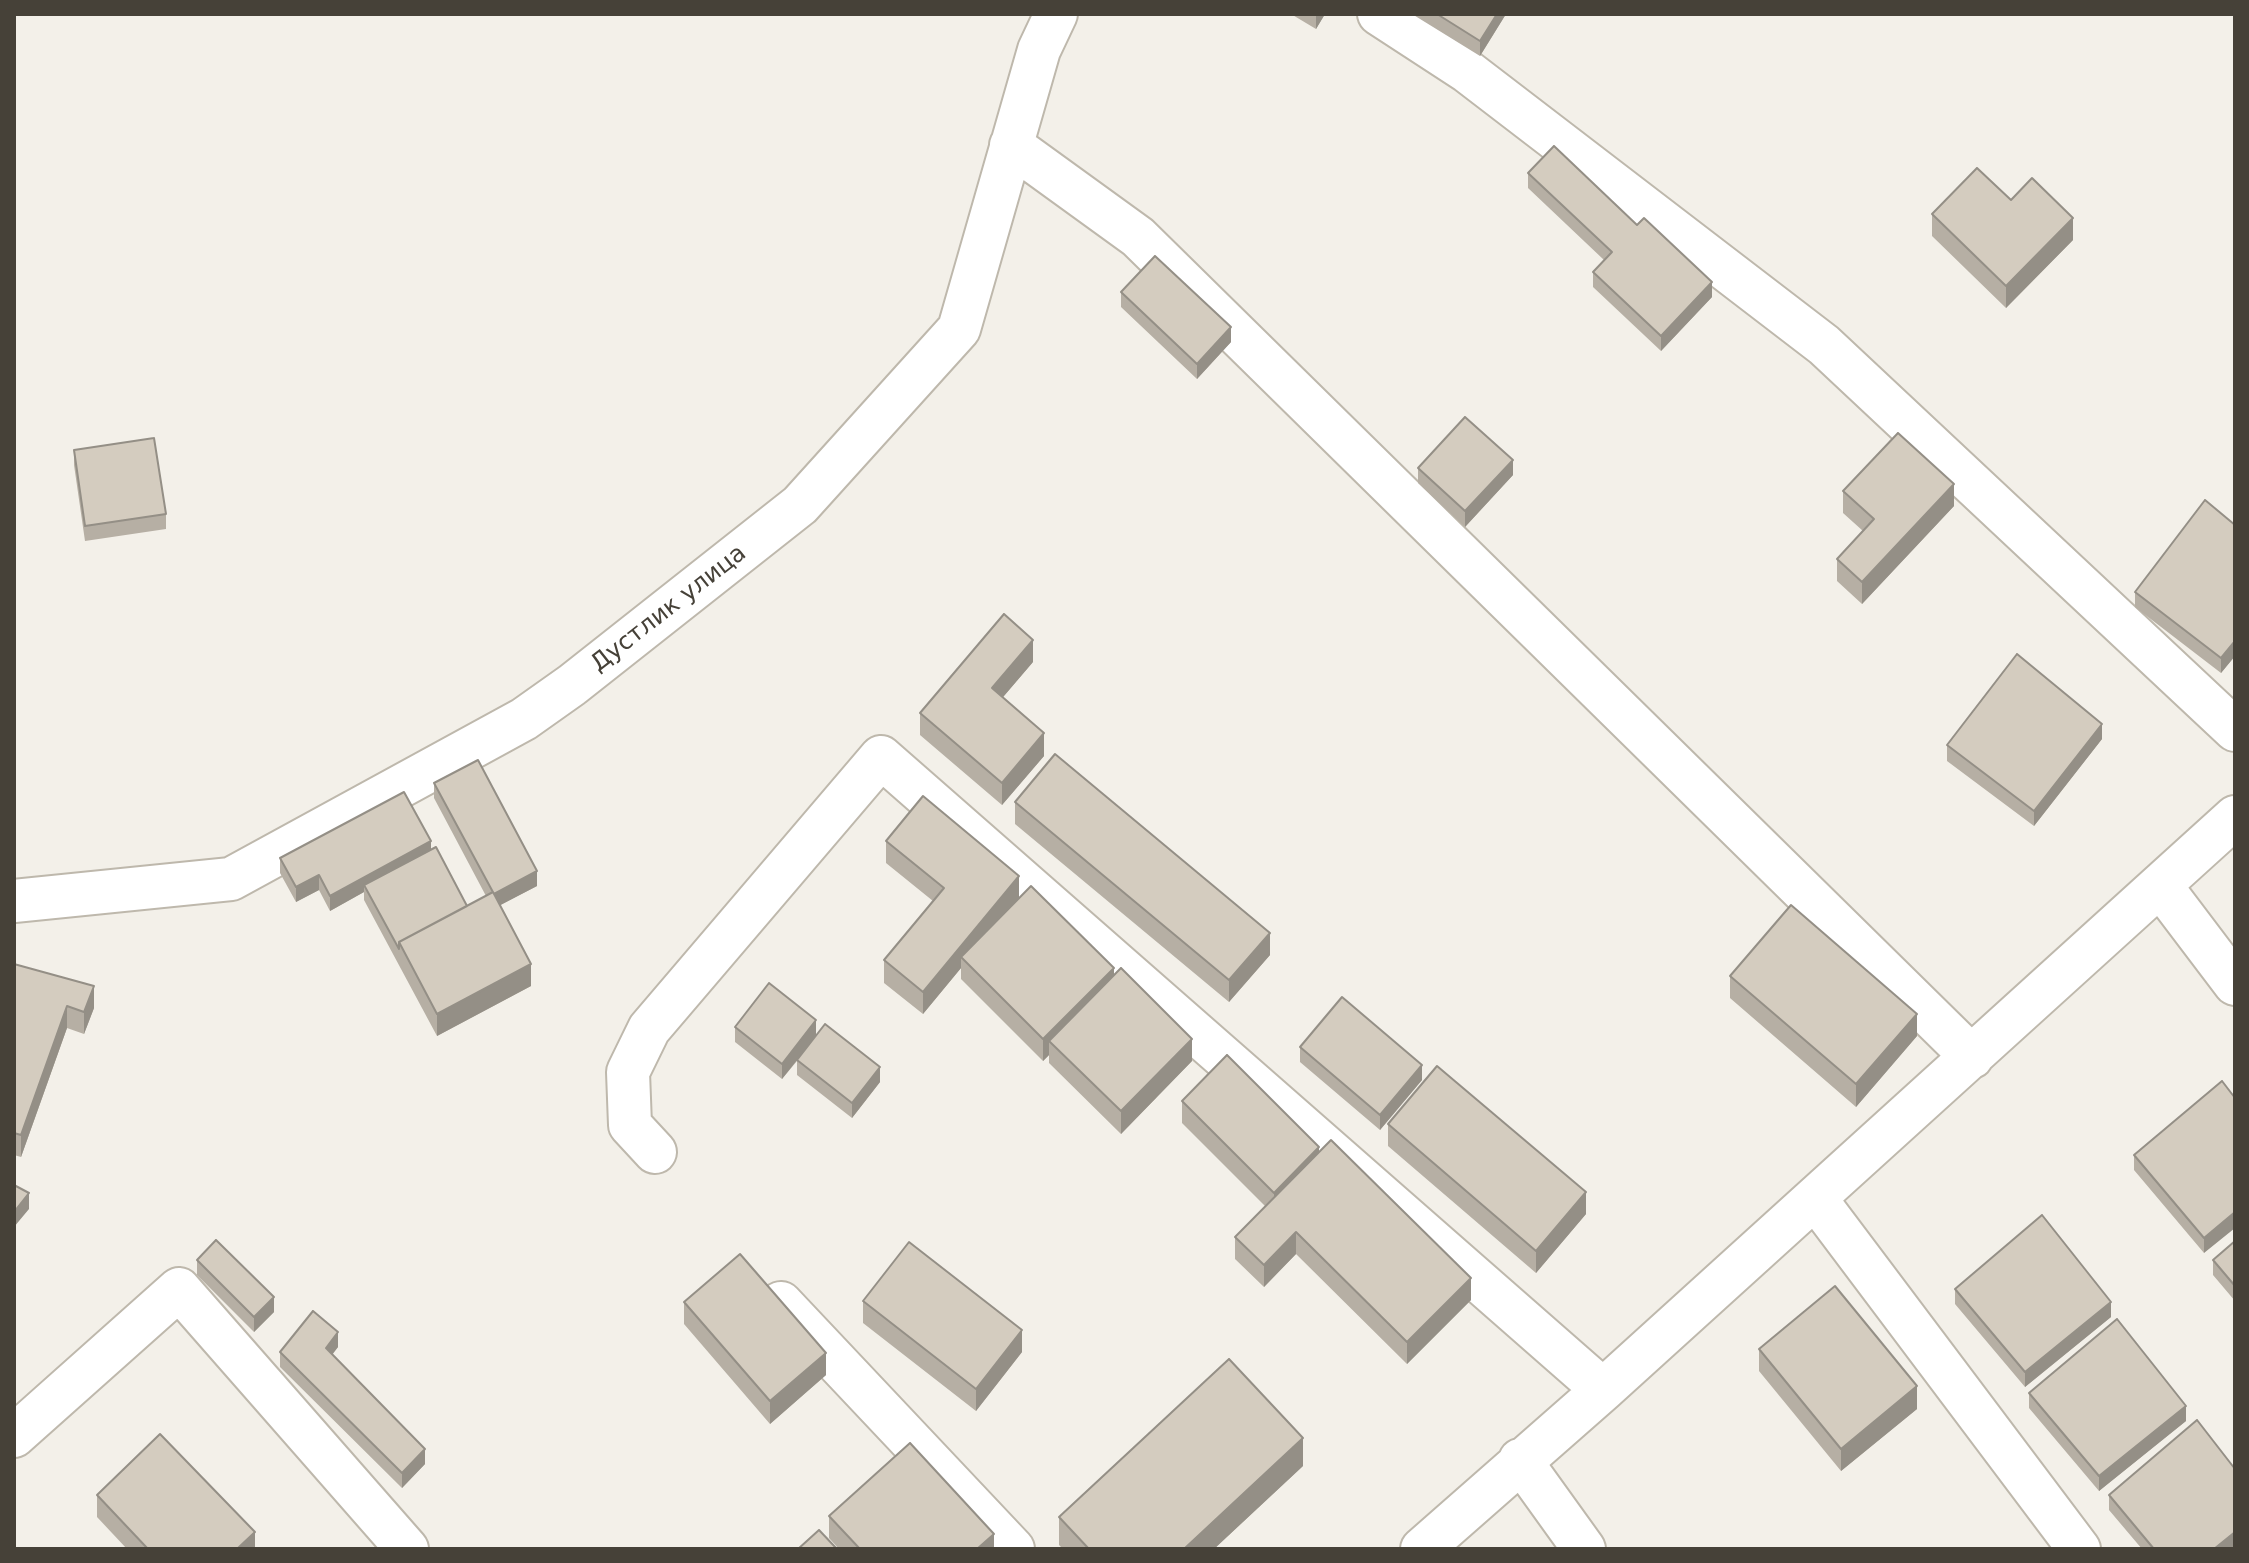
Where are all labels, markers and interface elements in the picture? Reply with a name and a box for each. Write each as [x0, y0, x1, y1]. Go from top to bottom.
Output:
street label: Дустлик улица [586, 539, 752, 679]

